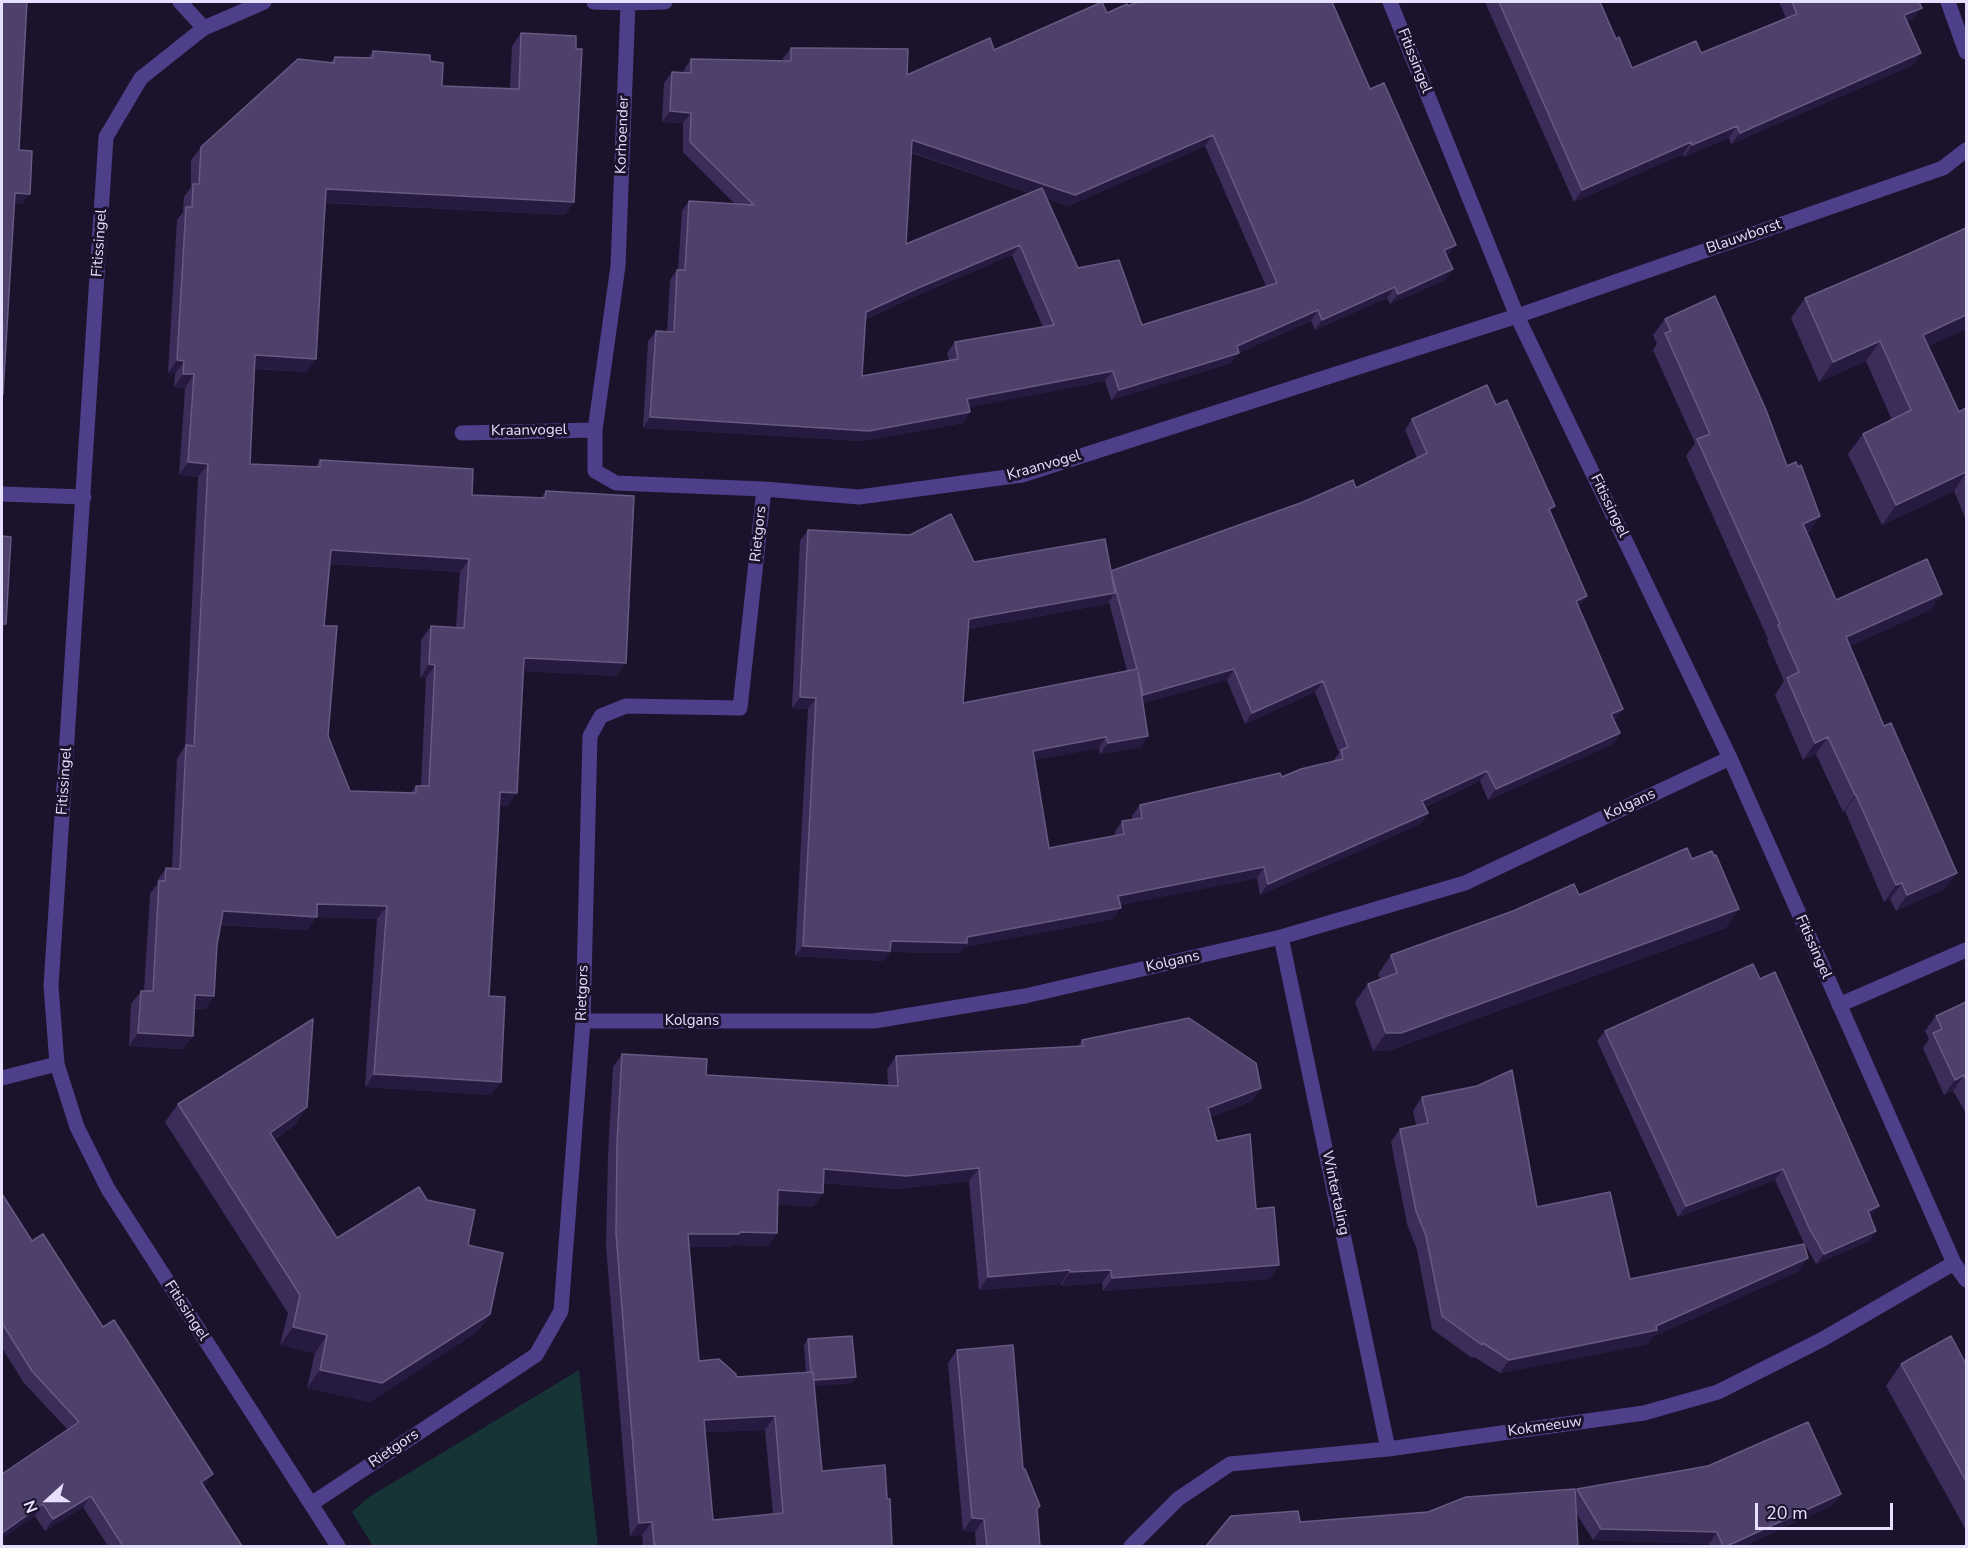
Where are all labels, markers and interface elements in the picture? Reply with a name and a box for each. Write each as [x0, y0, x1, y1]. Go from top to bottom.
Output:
street label: Fitissingel [1393, 26, 1435, 96]
street label: Korhoender [613, 96, 633, 174]
street label: Fitissingel [89, 208, 111, 278]
street label: Blauwborst [1704, 216, 1784, 258]
street label: Kraanvogel [491, 421, 567, 441]
street label: Kraanvogel [1005, 447, 1083, 485]
street label: Fitissingel [1586, 471, 1632, 541]
street label: Rietgors [747, 505, 771, 563]
street label: Fitissingel [54, 746, 76, 816]
street label: Kolgans [1602, 785, 1658, 825]
street label: Fitissingel [1791, 912, 1835, 982]
street label: Kolgans [1144, 947, 1202, 977]
street label: Rietgors [573, 965, 593, 1021]
street label: Kolgans [665, 1012, 719, 1030]
street label: Wintertaling [1317, 1149, 1353, 1237]
street label: Fitissingel [160, 1278, 212, 1344]
street label: Kokmeeuw [1507, 1413, 1583, 1441]
street label: Rietgors [366, 1426, 422, 1472]
north arrow [18, 1470, 78, 1530]
scale bar [1758, 1491, 1896, 1529]
text: N [19, 1497, 44, 1516]
text: 20 m [1766, 1501, 1808, 1525]

